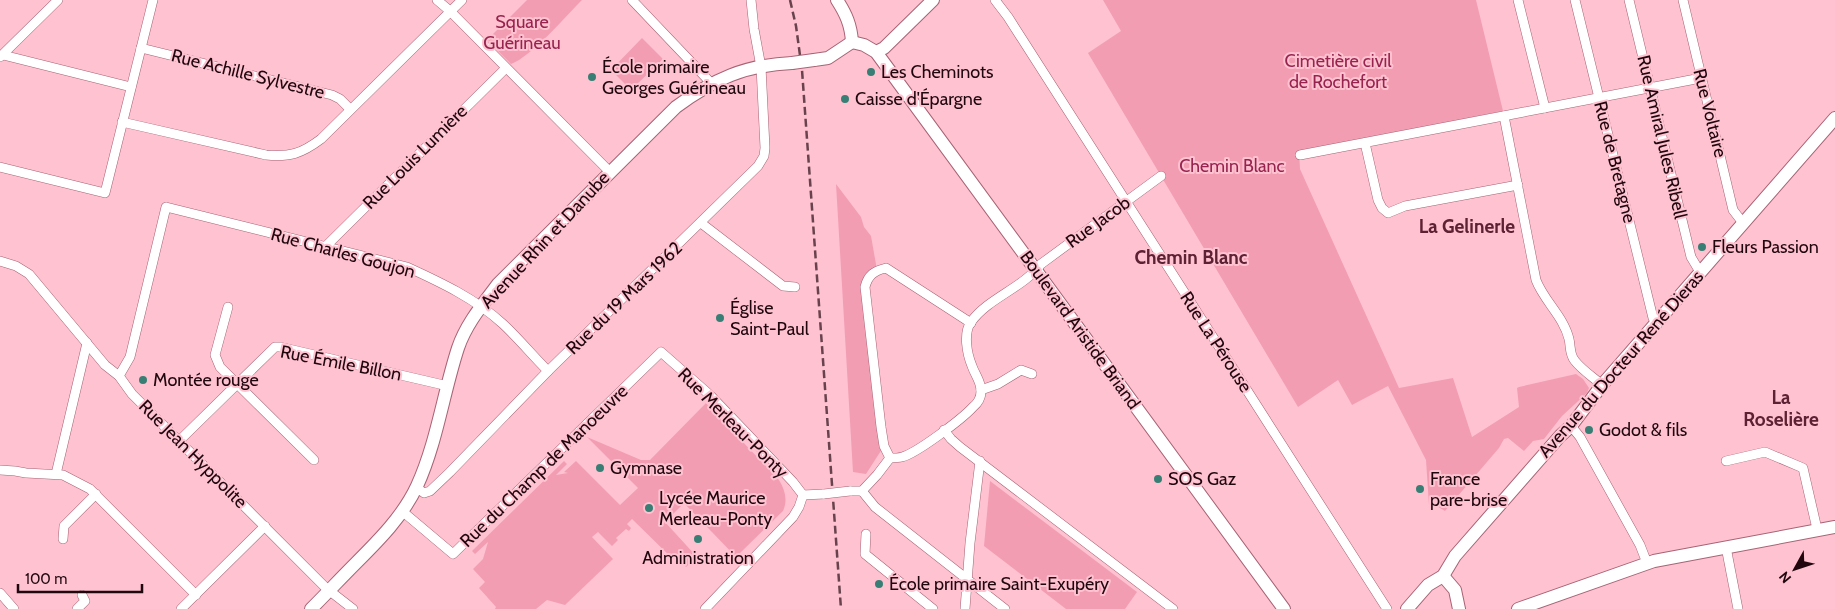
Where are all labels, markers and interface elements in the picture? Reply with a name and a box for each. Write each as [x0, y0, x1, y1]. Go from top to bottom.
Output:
park label: Square Guérineau [483, 11, 561, 54]
street label: Rue Achille Sylvestre [169, 44, 327, 104]
park label: Cimetière civil de Rochefort [1284, 50, 1392, 93]
street label: Rue Amiral Jules Ribell [1632, 53, 1692, 222]
place label: École primaire Georges Guérineau [602, 56, 746, 99]
place label: Les Cheminots [881, 61, 994, 83]
marker: Les Cheminots [865, 66, 877, 78]
street label: Rue Voltaire [1688, 66, 1732, 160]
marker: École primaire Georges Guérineau [586, 71, 598, 83]
place label: Caisse d'Épargne [855, 88, 982, 110]
marker: Caisse d'Épargne [839, 93, 851, 105]
street label: Rue de Bretagne [1589, 99, 1641, 225]
street label: Rue Louis Lumière [358, 100, 472, 214]
park label: Chemin Blanc [1179, 155, 1285, 177]
street label: Avenue Rhin et Danube [476, 167, 614, 313]
street label: Rue Jacob [1061, 191, 1135, 253]
district label: La Gelinerle [1419, 215, 1515, 238]
street label: Rue Charles Goujon [268, 223, 418, 283]
place label: Fleurs Passion [1712, 236, 1819, 258]
street label: Rue du 19 Mars 1962 [561, 237, 687, 359]
marker: Fleurs Passion [1696, 241, 1708, 253]
district label: Chemin Blanc [1134, 246, 1248, 269]
street label: Boulevard Aristide Briand [1015, 247, 1145, 413]
street label: Avenue du Docteur René Dieras [1534, 266, 1708, 462]
street label: Rue La Pérouse [1175, 287, 1257, 397]
place label: Église Saint-Paul [730, 297, 810, 340]
marker: Église Saint-Paul [714, 312, 726, 324]
street label: Rue Émile Billon [279, 340, 403, 386]
street label: Rue Merleau-Ponty [673, 363, 793, 483]
place label: Montée rouge [153, 369, 259, 391]
marker: Montée rouge [137, 374, 149, 386]
street label: Rue du Champ de Manoeuvre [456, 380, 632, 552]
district label: La Roselière [1743, 386, 1819, 431]
street label: Rue Jean Hyppolite [134, 395, 252, 513]
place label: Godot & fils [1599, 419, 1687, 441]
marker: Godot & fils [1583, 424, 1595, 436]
place label: Gymnase [610, 457, 682, 479]
marker: Gymnase [594, 462, 606, 474]
place label: SOS Gaz [1168, 468, 1237, 490]
place label: France pare-brise [1430, 468, 1507, 511]
marker: SOS Gaz [1152, 473, 1164, 485]
marker: France pare-brise [1414, 483, 1426, 495]
place label: Lycée Maurice Merleau-Ponty [659, 487, 772, 530]
marker: Lycée Maurice Merleau-Ponty [643, 502, 655, 514]
marker: Administration [692, 533, 704, 545]
north arrow [1770, 544, 1820, 594]
place label: Administration [642, 547, 754, 569]
scale bar [18, 562, 141, 594]
text: N [1775, 568, 1795, 587]
text: 100 m [25, 570, 67, 588]
place label: École primaire Saint-Exupéry [889, 573, 1109, 595]
marker: École primaire Saint-Exupéry [873, 578, 885, 590]

